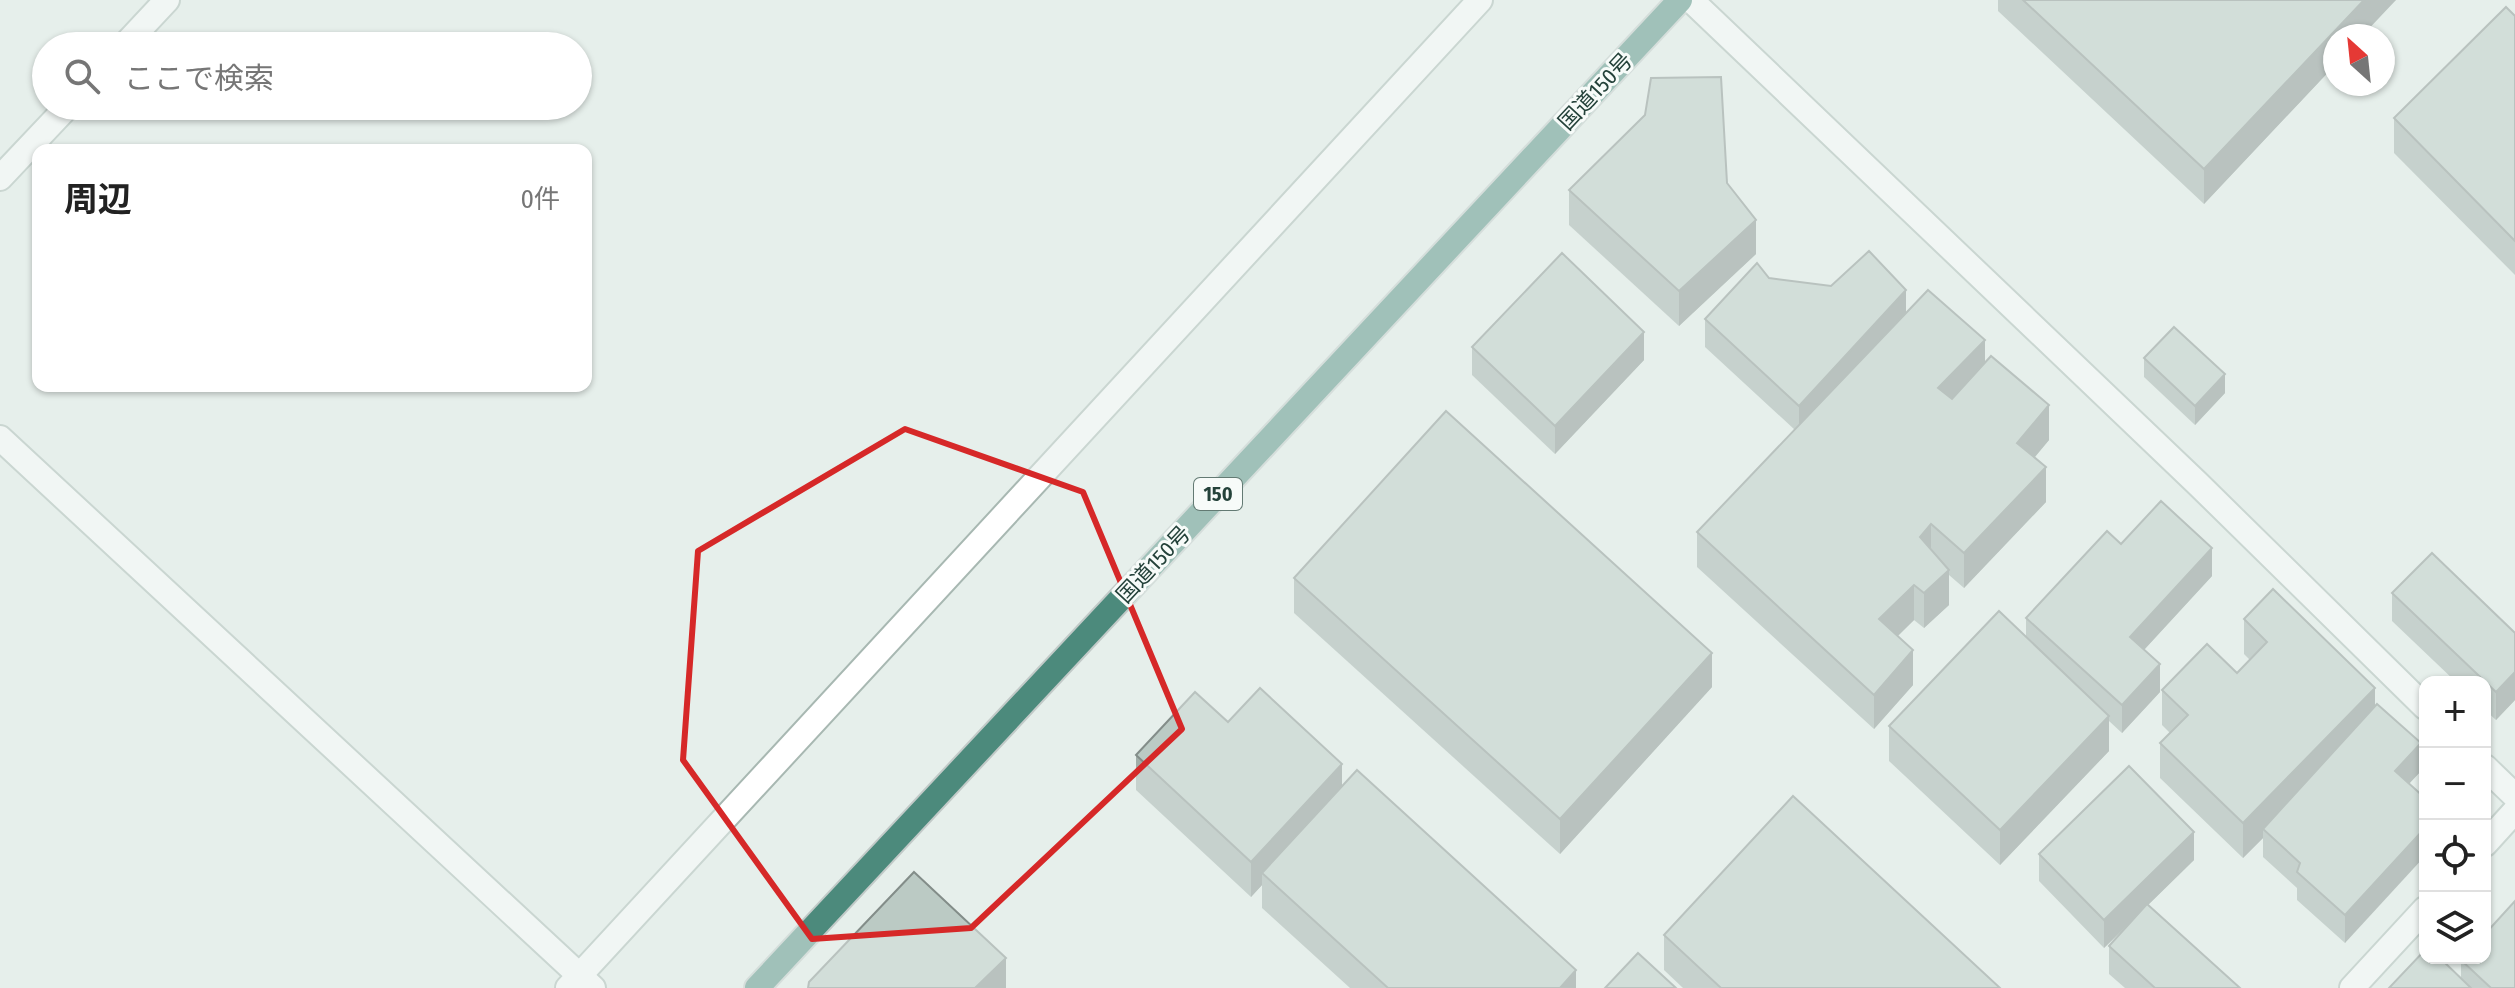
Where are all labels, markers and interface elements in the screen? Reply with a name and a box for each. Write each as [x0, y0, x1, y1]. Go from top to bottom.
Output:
north arrow [2323, 24, 2395, 96]
search box [32, 32, 592, 120]
street label: 国道150号 [1553, 47, 1638, 136]
icon: search [60, 54, 104, 98]
text: ここで検索 [124, 61, 274, 97]
text: 周辺 [64, 179, 132, 220]
text: 0件 [520, 184, 560, 215]
road number: 150 [1194, 478, 1242, 510]
street label: 国道150号 [1111, 520, 1196, 609]
map controls [2419, 676, 2491, 964]
button: + [2419, 676, 2491, 748]
button: − [2419, 748, 2491, 820]
button: locate [2419, 820, 2491, 892]
button: layers [2419, 892, 2491, 964]

